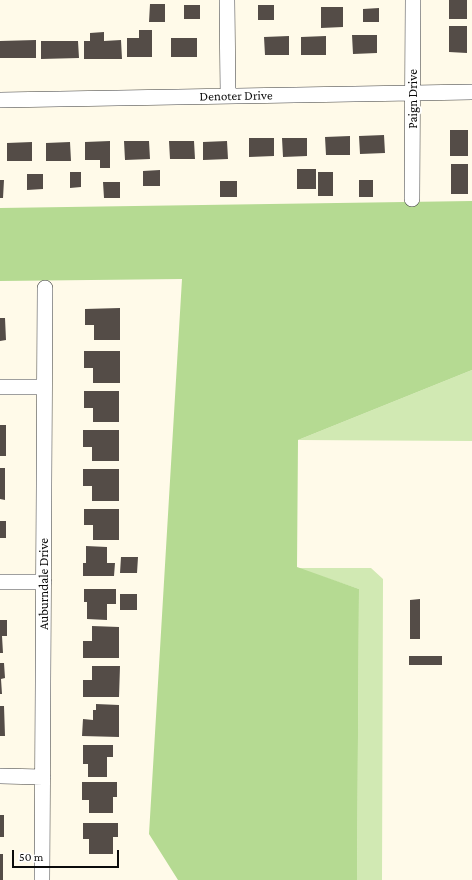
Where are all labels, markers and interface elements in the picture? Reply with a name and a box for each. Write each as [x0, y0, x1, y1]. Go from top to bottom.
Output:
street label: Paign Drive [405, 69, 421, 129]
street label: Denoter Drive [199, 88, 273, 104]
street label: Auburndale Drive [36, 538, 52, 630]
scale bar [14, 842, 121, 868]
text: 50 m [19, 850, 43, 864]

